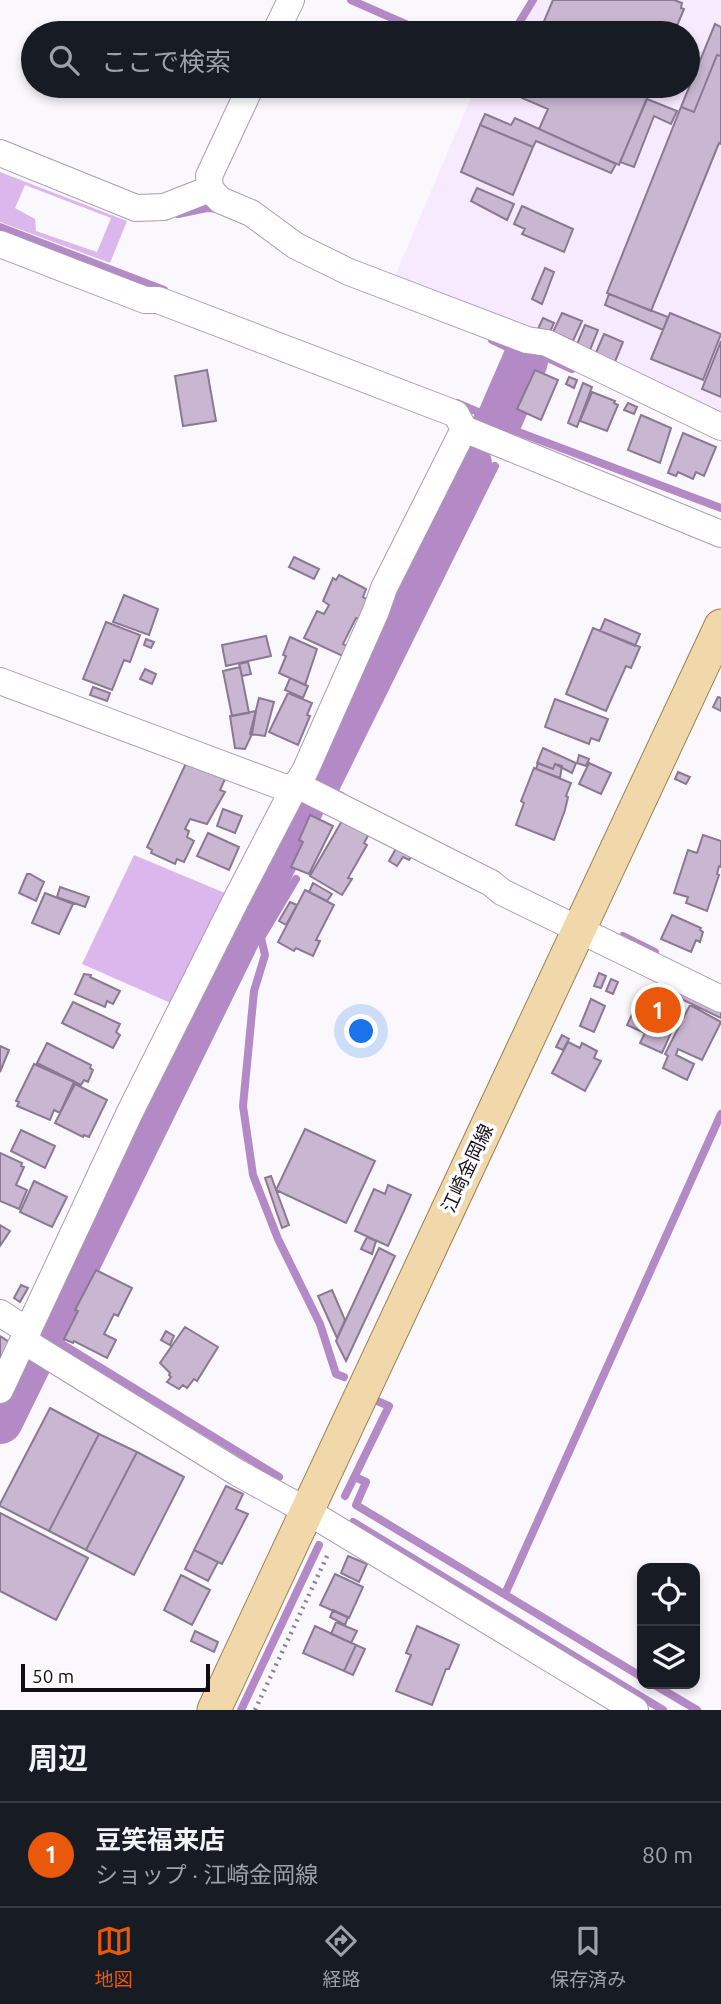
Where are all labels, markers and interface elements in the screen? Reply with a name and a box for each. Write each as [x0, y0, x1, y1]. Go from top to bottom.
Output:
search box [21, 21, 700, 98]
icon: search [45, 41, 83, 79]
text: ここで検索 [101, 47, 231, 76]
pin: 1 [635, 984, 681, 1036]
your location [344, 1014, 378, 1048]
street label: 江崎金岡線 [437, 1120, 497, 1216]
map controls [637, 1563, 700, 1689]
button: locate [637, 1563, 700, 1626]
button: layers [637, 1626, 700, 1689]
scale bar [21, 1661, 210, 1693]
text: 50 m [32, 1665, 74, 1687]
text: 周辺 [28, 1741, 88, 1775]
text: 豆笑福来店 [95, 1825, 225, 1854]
text: 1 [45, 1842, 57, 1867]
text: 80 m [642, 1842, 693, 1867]
text: ショップ · 江崎金岡線 [95, 1862, 318, 1887]
tab: 地図 [95, 1922, 133, 1991]
tab: 経路 [322, 1922, 360, 1991]
tab: 保存済み [550, 1922, 626, 1991]

